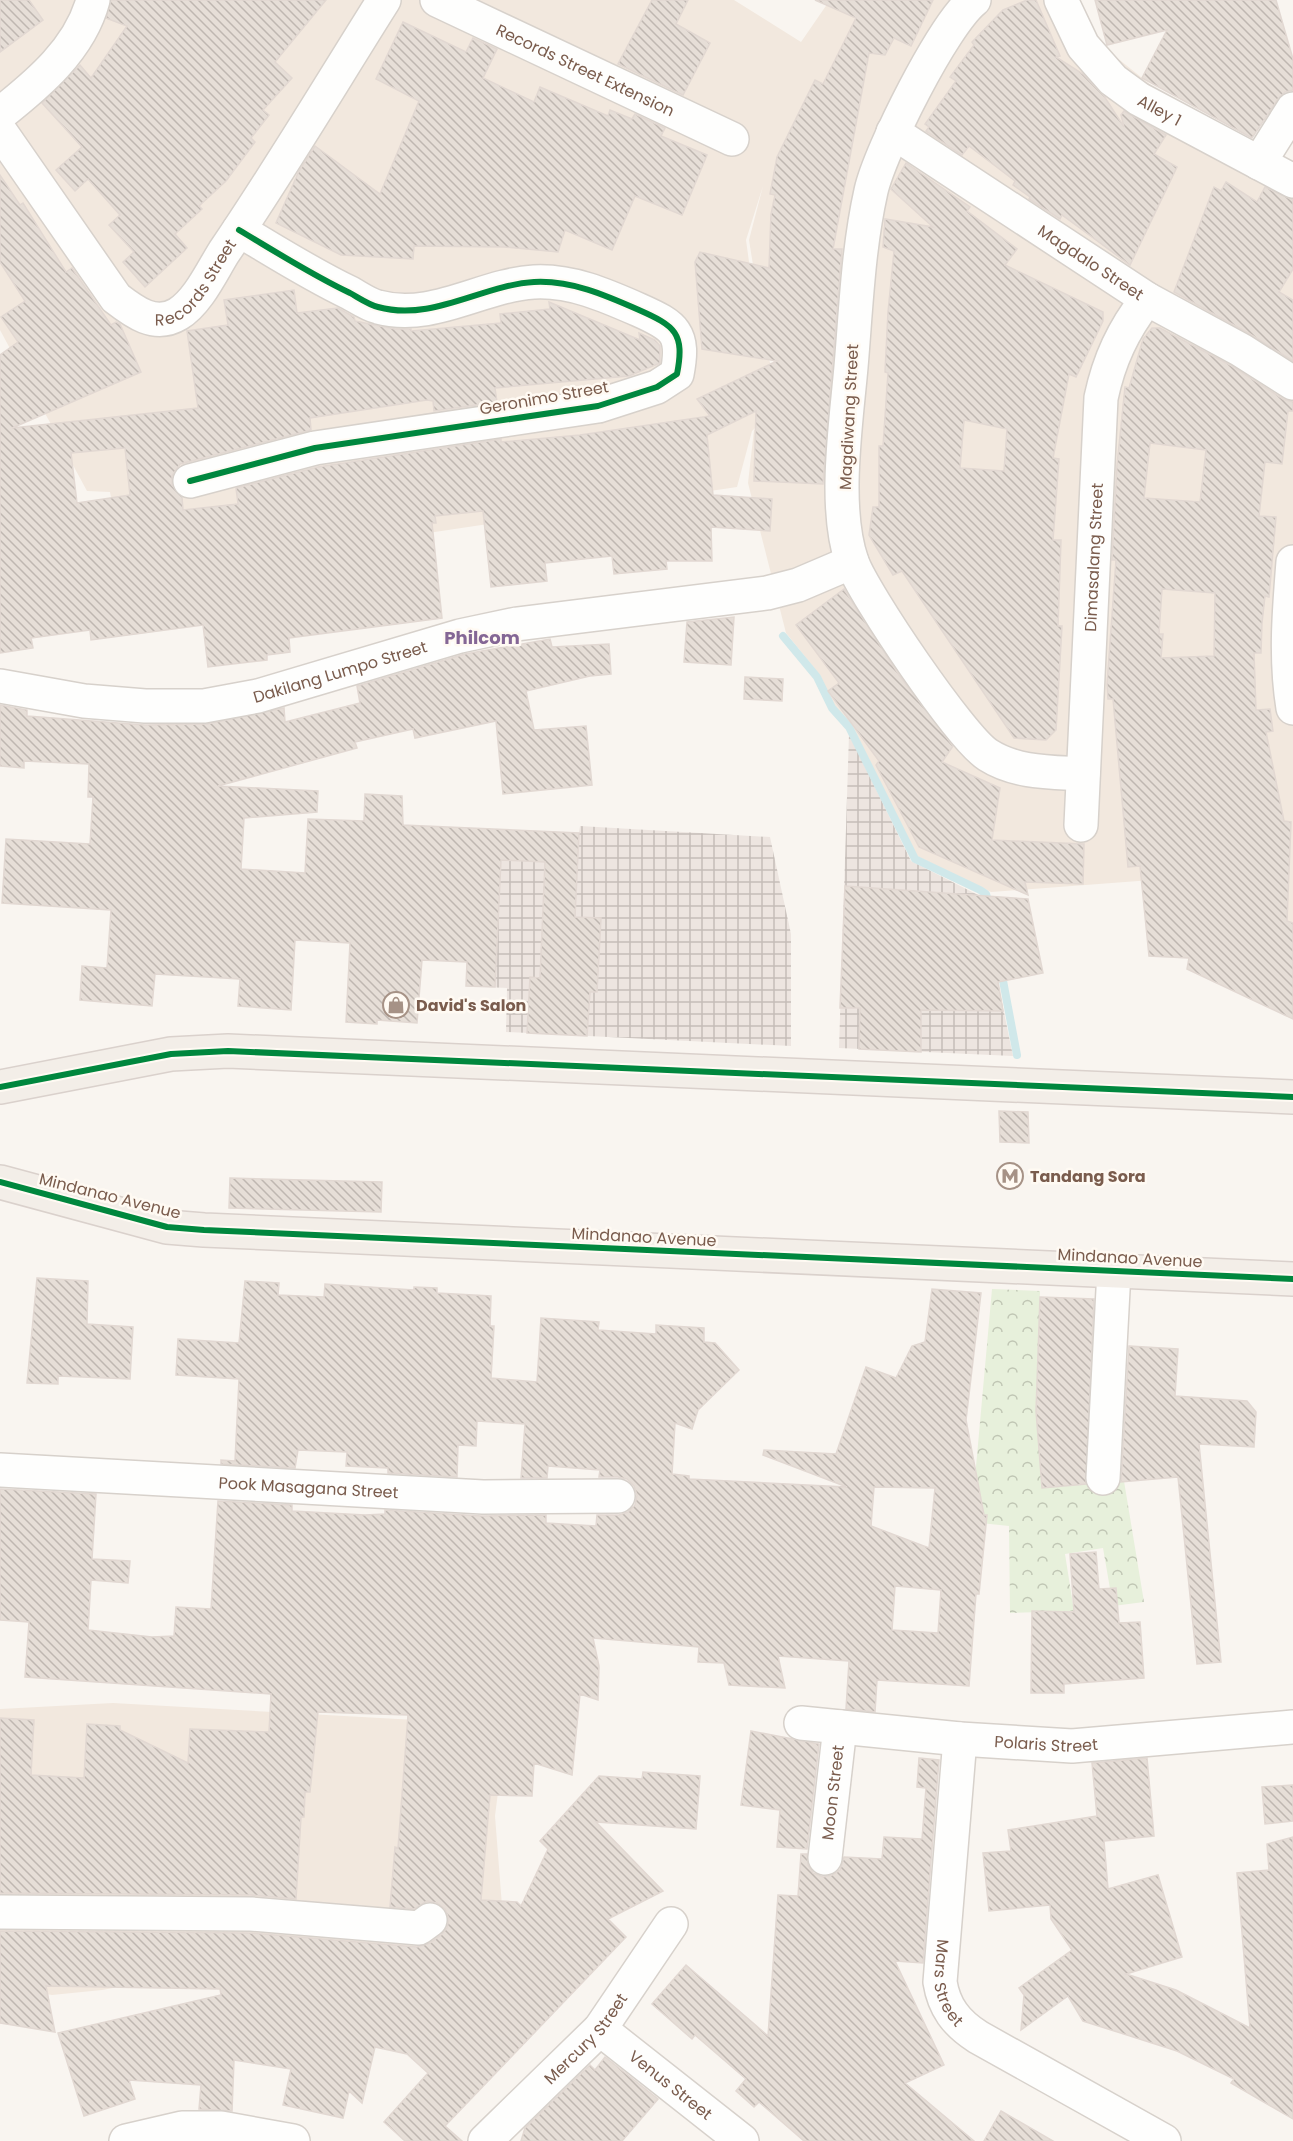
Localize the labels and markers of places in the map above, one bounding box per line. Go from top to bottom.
shop icon: David's Salon [381,990,411,1020]
place label: David's Salon [416,994,526,1017]
metro station icon: Tandang Sora [995,1161,1025,1191]
place label: Tandang Sora [1030,1165,1146,1188]

